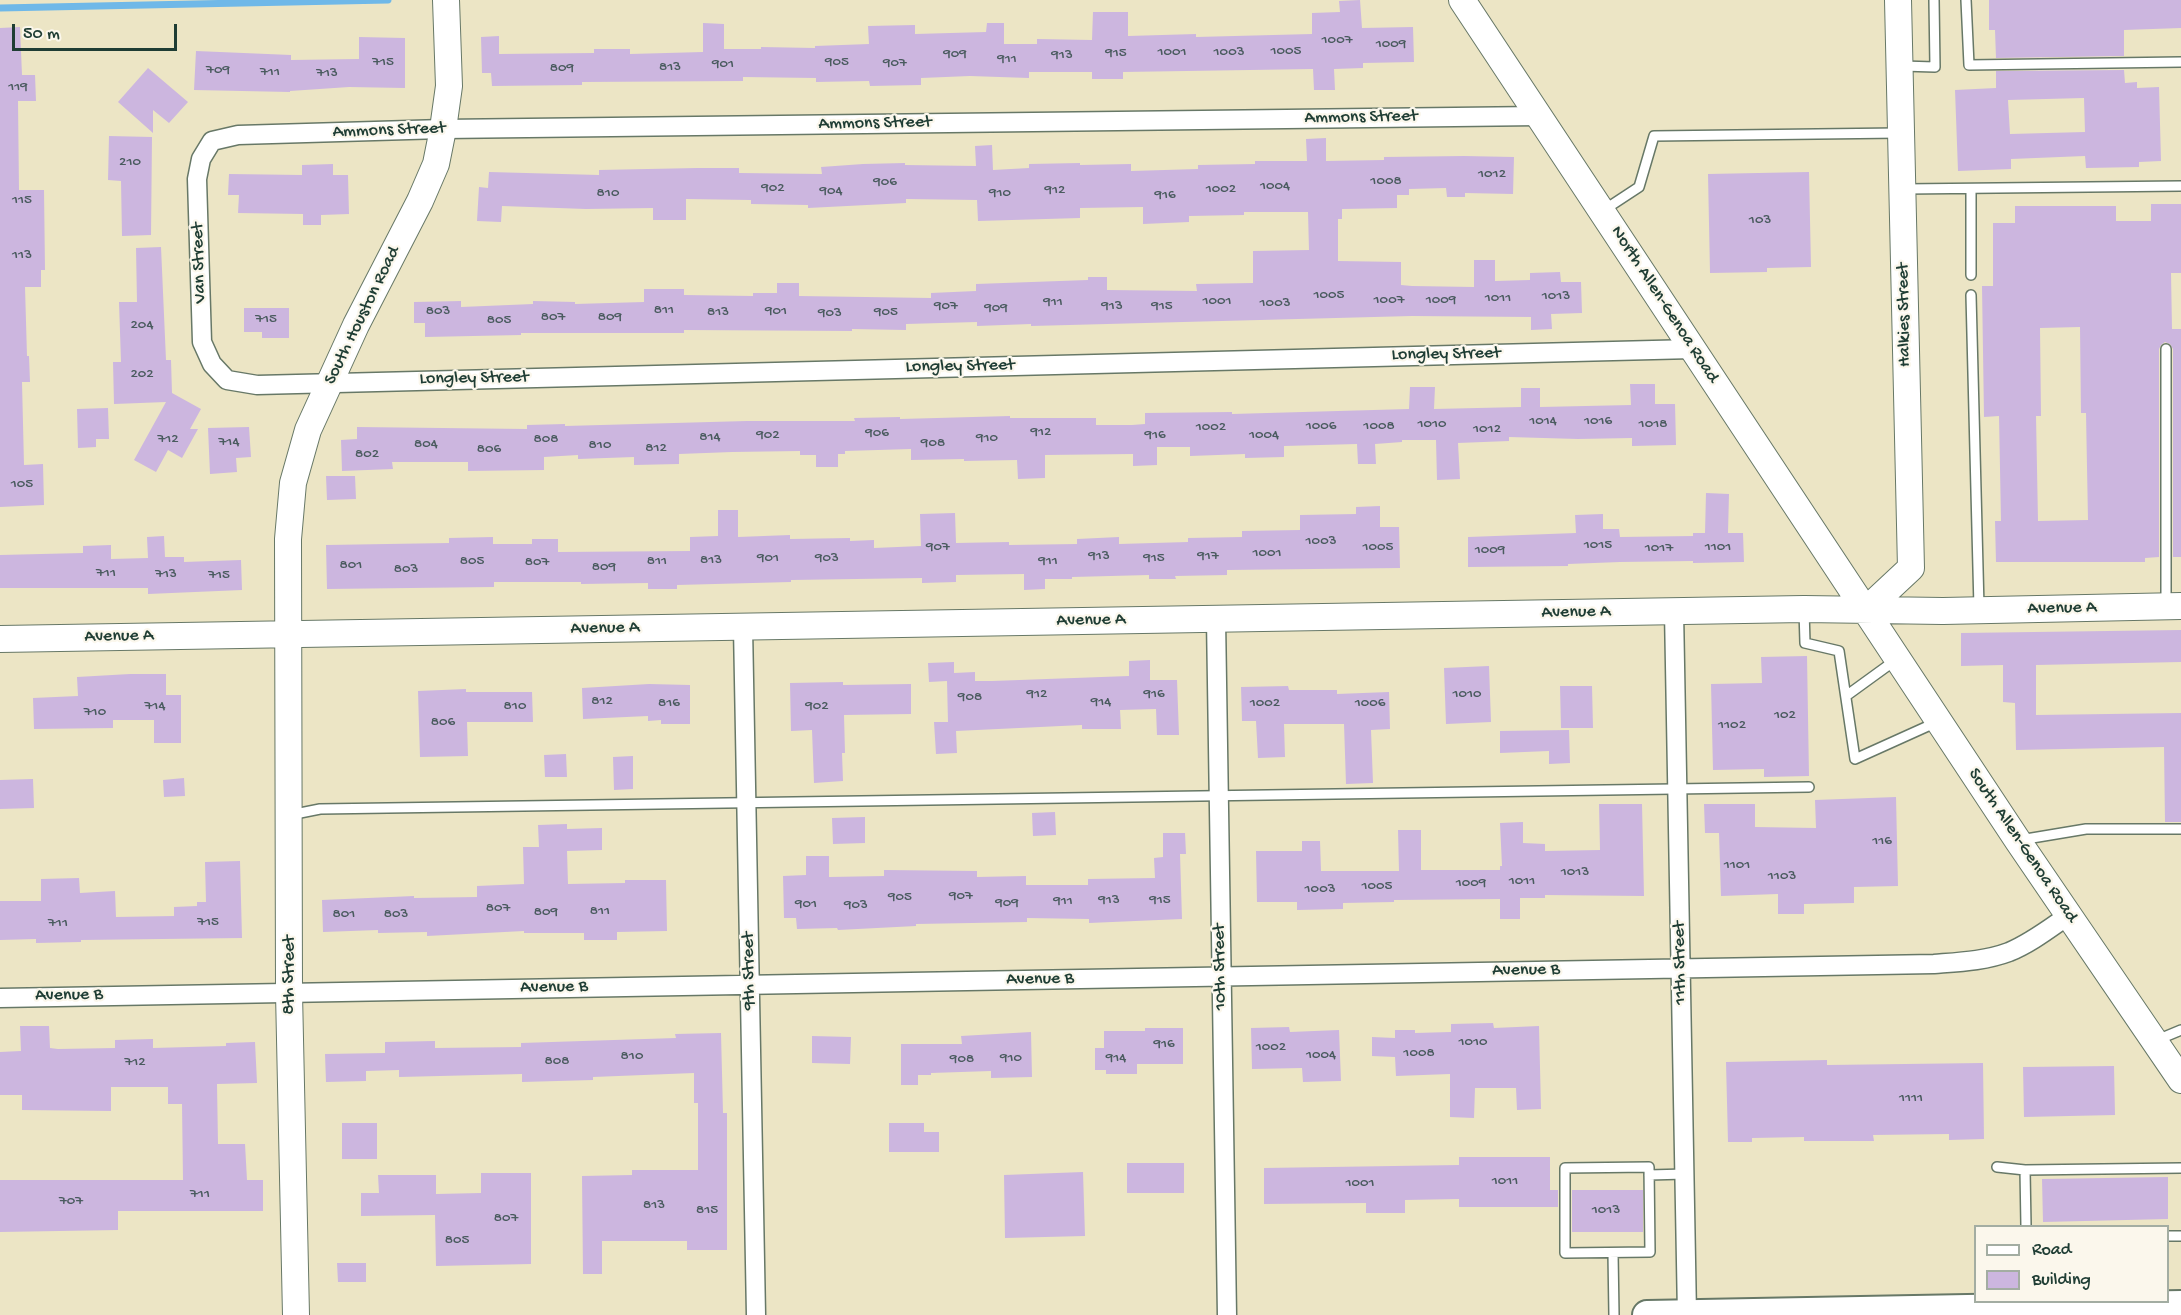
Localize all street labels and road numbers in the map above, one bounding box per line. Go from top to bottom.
street label: Ammons Street [1304,106,1418,130]
street label: Ammons Street [818,112,932,136]
street label: Ammons Street [332,118,446,144]
street label: Van Street [188,222,212,304]
street label: North Allen-Genoa Road [1605,222,1723,388]
street label: South Houston Road [320,243,406,389]
street label: Halkies Street [1893,263,1917,367]
street label: Longley Street [1391,343,1501,367]
street label: Longley Street [905,355,1015,379]
street label: Longley Street [419,367,529,391]
street label: Avenue A [2027,598,2097,620]
street label: Avenue A [1541,602,1611,624]
street label: Avenue A [1056,610,1126,632]
street label: Avenue A [570,618,640,640]
street label: Avenue A [84,626,154,648]
street label: South Allen-Genoa Road [1962,765,2082,927]
street label: 11th Street [1669,921,1693,1005]
street label: 10th Street [1209,923,1233,1011]
street label: 9th Street [739,932,761,1010]
street label: 8th Street [279,935,301,1015]
street label: Avenue B [1492,960,1560,982]
street label: Avenue B [1006,969,1074,991]
street label: Avenue B [520,977,588,999]
street label: Avenue B [35,985,103,1007]

